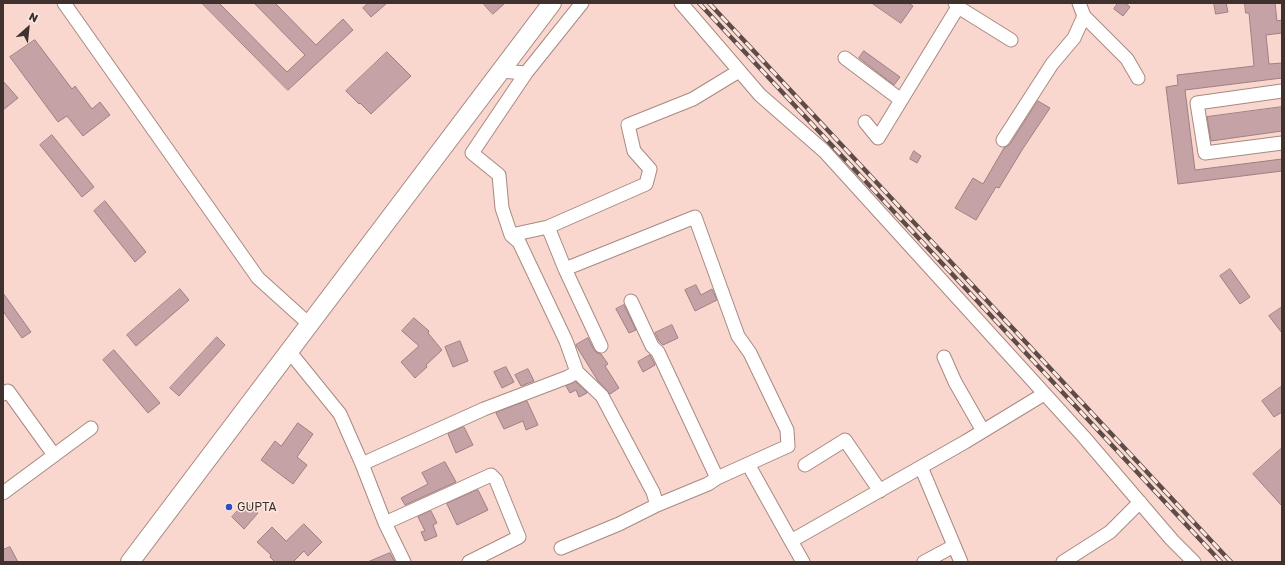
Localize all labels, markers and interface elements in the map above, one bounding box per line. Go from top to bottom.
north arrow [8,8,48,48]
text: N [27,9,40,25]
place label: GUPTA [237,500,276,514]
marker: GUPTA [224,502,234,512]

